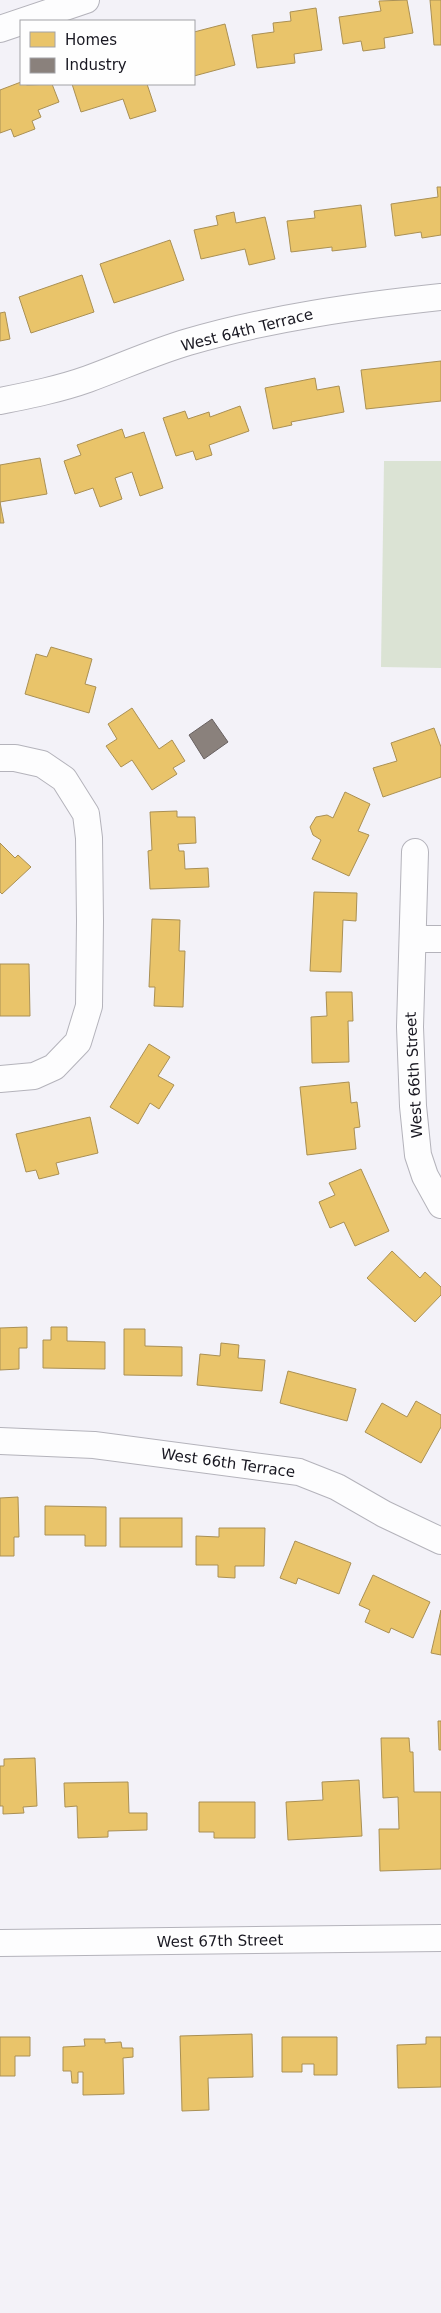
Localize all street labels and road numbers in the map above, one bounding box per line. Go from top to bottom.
street label: West 64th Terrace [179,305,315,355]
street label: West 66th Street [402,1011,426,1139]
street label: West 66th Terrace [160,1445,296,1481]
street label: West 67th Street [157,1931,283,1951]

